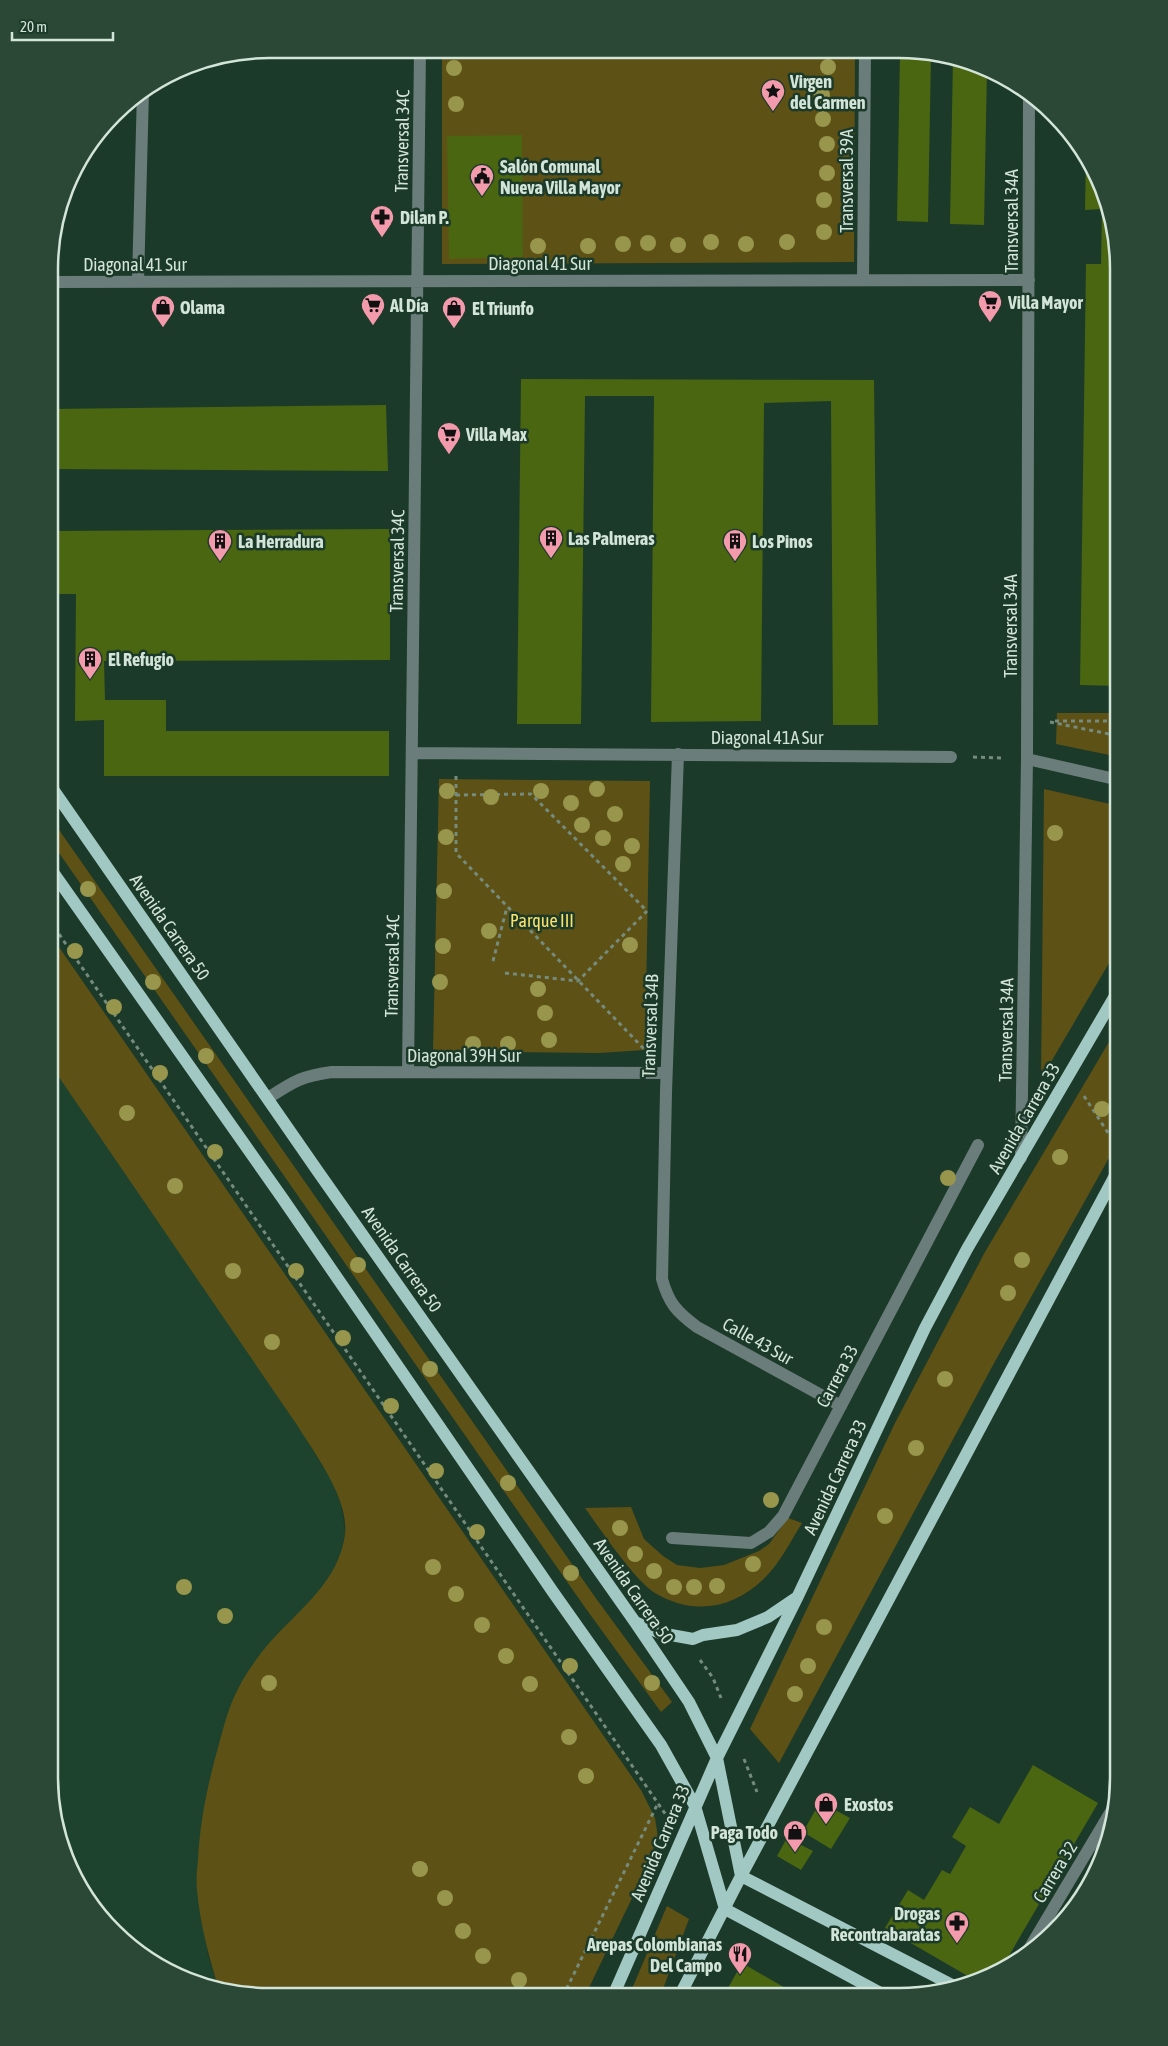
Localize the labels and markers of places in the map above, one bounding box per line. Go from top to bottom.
place label: Virgen del Carmen [789,71,866,113]
place icon: Virgen del Carmen [760,78,786,112]
place label: Salón Comunal Nueva Villa Mayor [500,156,621,198]
public building icon: Salón Comunal Nueva Villa Mayor [469,163,495,197]
pharmacy icon: Dilan P. [369,204,395,238]
place label: Dilan P. [400,207,449,228]
supermarket icon: Villa Mayor [977,289,1003,323]
supermarket icon: Al Día [360,292,386,326]
place label: Villa Mayor [1007,292,1083,313]
shop icon: Olama [150,294,176,328]
place label: Al Día [389,295,429,316]
shop icon: El Triunfo [441,295,467,329]
place label: Olama [180,297,225,318]
place label: El Triunfo [472,298,534,319]
supermarket icon: Villa Max [436,421,462,455]
place label: Villa Max [465,424,528,445]
building icon: Las Palmeras [538,525,564,559]
building icon: La Herradura [207,528,233,562]
place label: Las Palmeras [568,528,655,549]
building icon: Los Pinos [722,528,748,562]
place label: La Herradura [238,531,324,552]
place label: Los Pinos [752,531,813,552]
building icon: El Refugio [77,646,103,680]
place label: El Refugio [108,649,174,670]
shop icon: Exostos [813,1791,839,1825]
place label: Exostos [844,1794,894,1815]
shop icon: Paga Todo [782,1819,808,1853]
place label: Paga Todo [711,1822,778,1843]
place label: Drogas Recontrabaratas [830,1903,941,1945]
pharmacy icon: Drogas Recontrabaratas [944,1910,970,1944]
place label: Arepas Colombianas Del Campo [586,1934,723,1976]
restaurant icon: Arepas Colombianas Del Campo [727,1941,753,1975]

